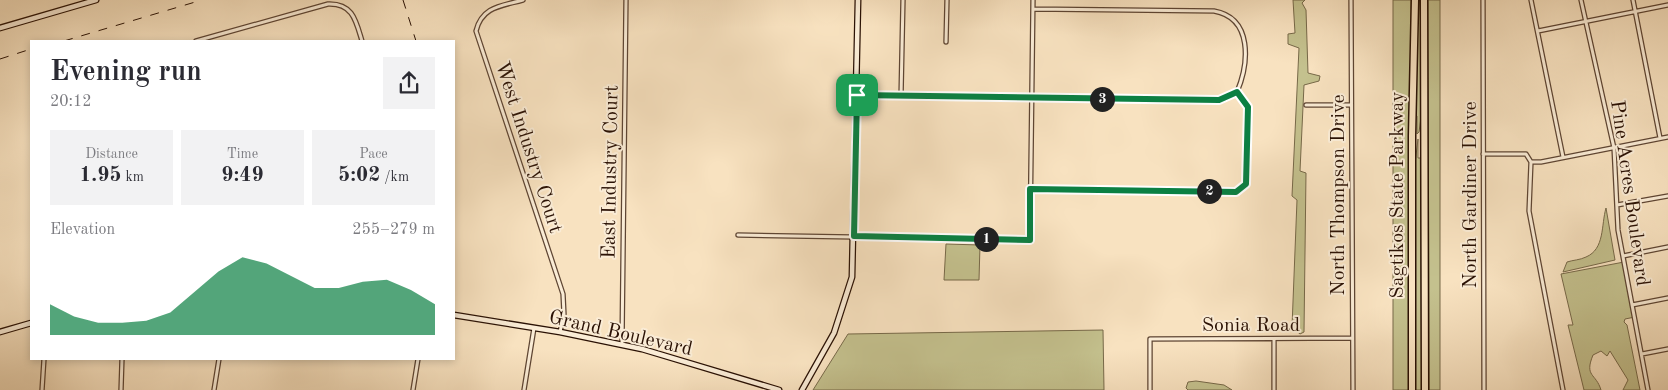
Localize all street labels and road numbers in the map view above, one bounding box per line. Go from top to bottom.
street label: West Industry Court [491,59,565,236]
street label: East Industry Court [599,85,623,259]
street label: Sagtikos State Parkway [1388,91,1408,299]
street label: North Thompson Drive [1329,94,1349,296]
street label: Pine Acres Boulevard [1606,99,1652,288]
street label: North Gardiner Drive [1461,101,1481,289]
street label: Grand Boulevard [547,308,694,360]
street label: Sonia Road [1202,316,1300,336]

